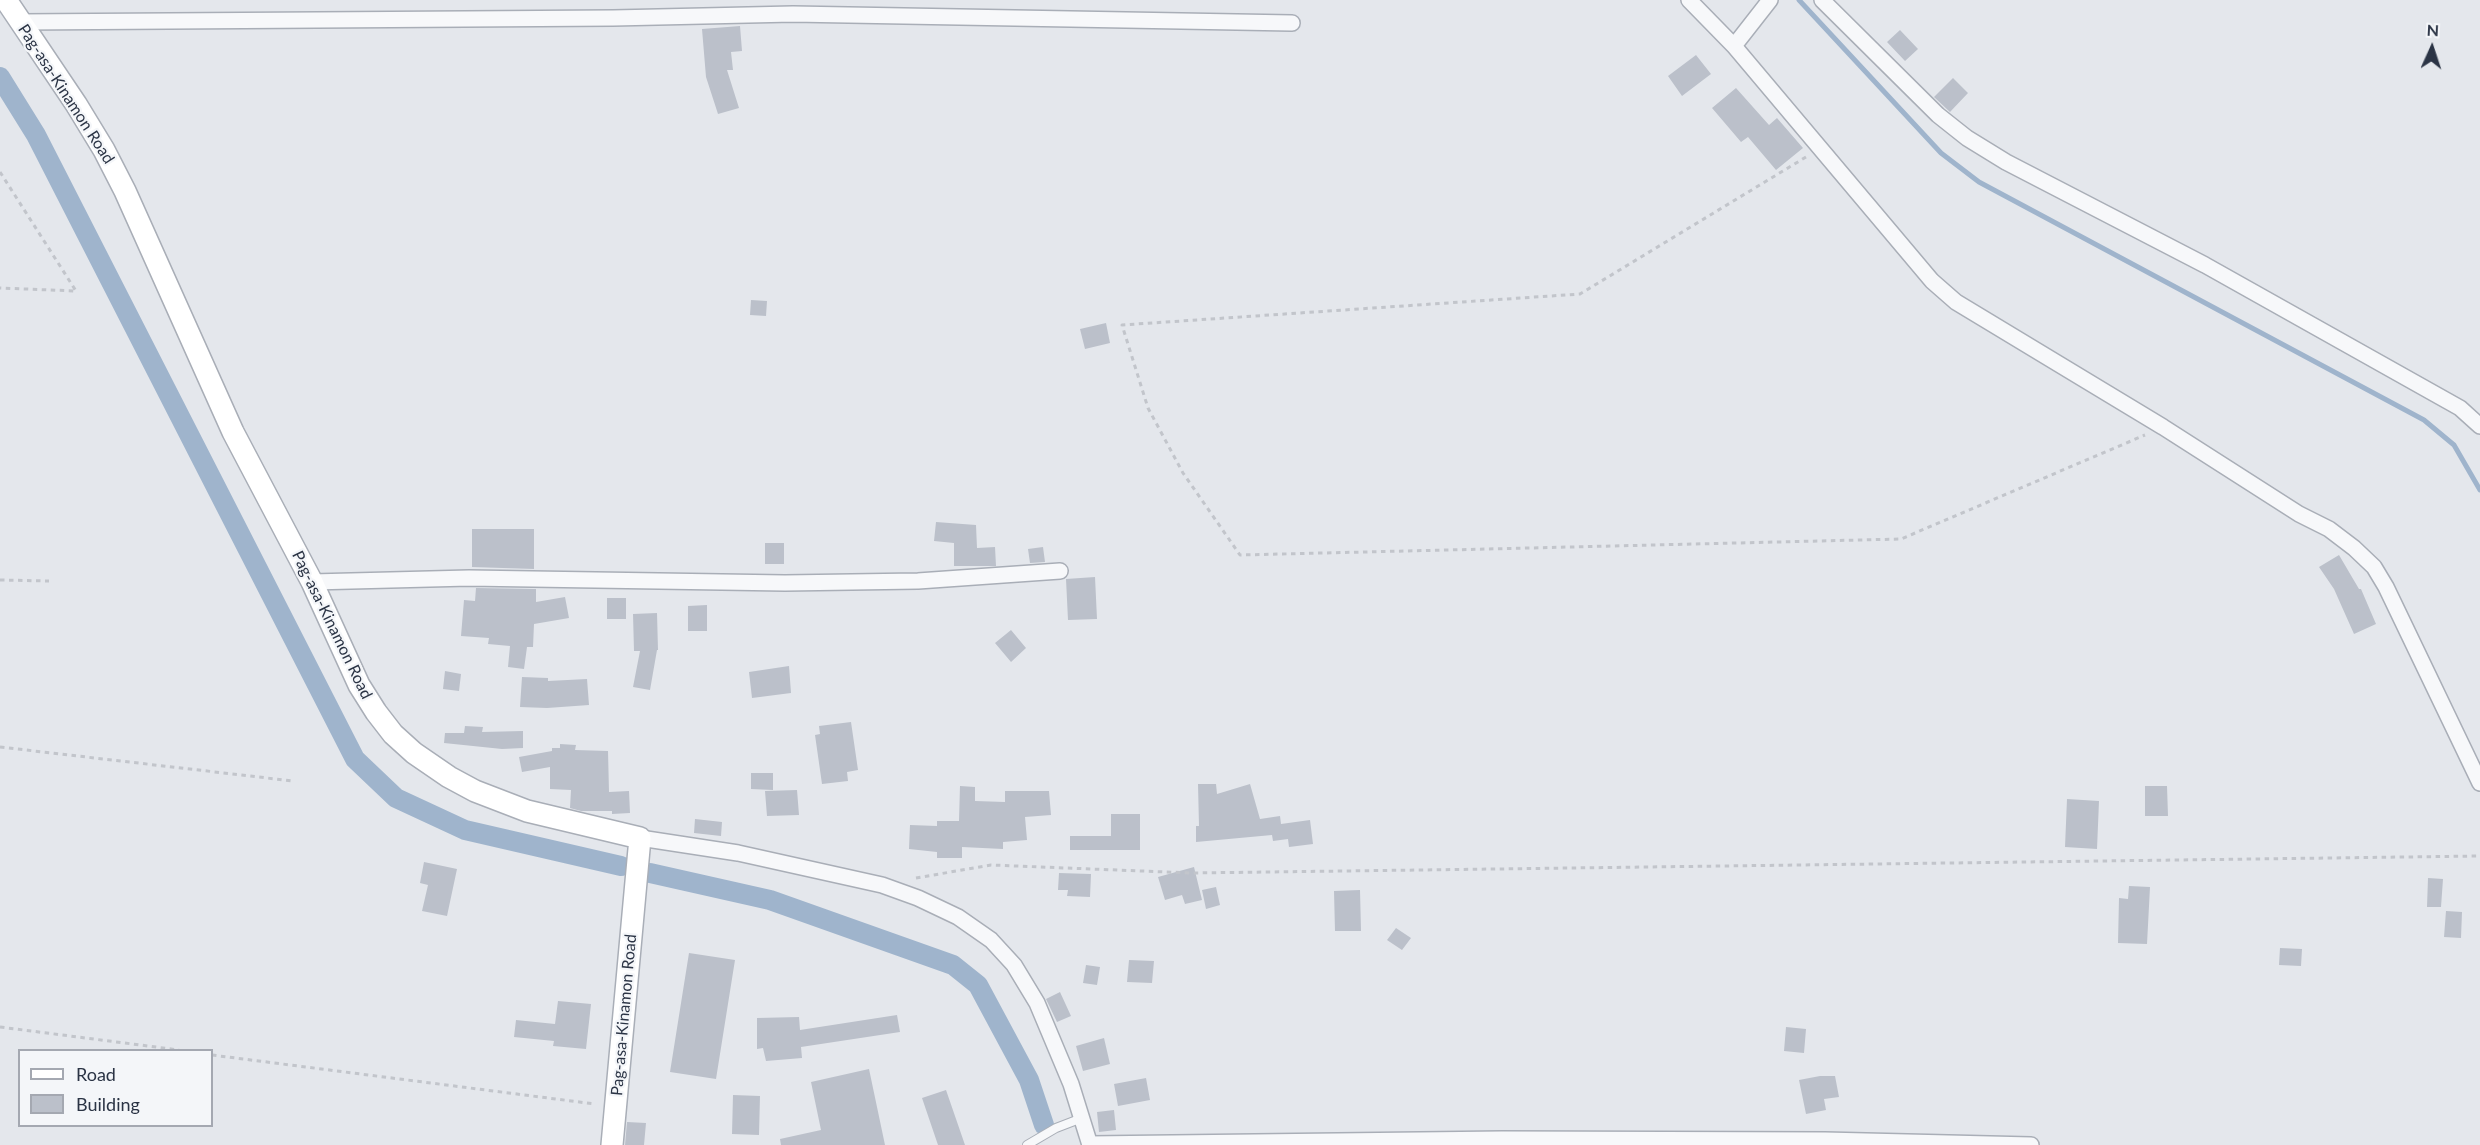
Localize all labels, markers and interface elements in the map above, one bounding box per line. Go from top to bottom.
north arrow [2402,18,2462,78]
text: N [2426,20,2440,39]
street label: Pag-asa-Kinamon Road [14,21,118,167]
street label: Pag-asa-Kinamon Road [288,548,376,702]
street label: Pag-asa-Kinamon Road [607,933,641,1097]
legend [18,1049,213,1127]
text: Road [76,1063,116,1085]
text: Building [76,1093,140,1115]

